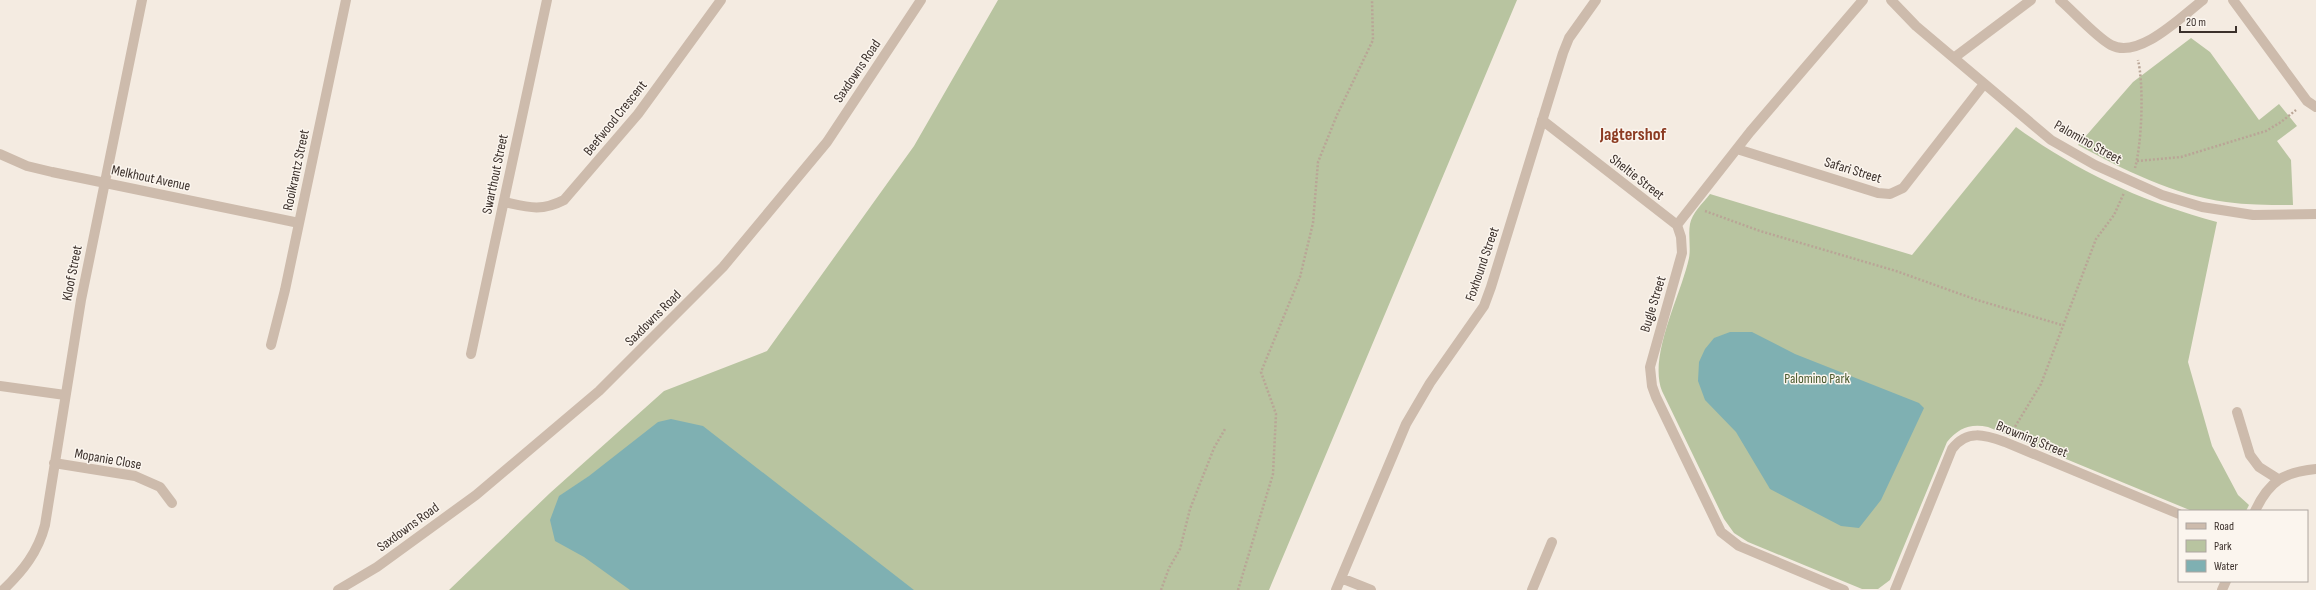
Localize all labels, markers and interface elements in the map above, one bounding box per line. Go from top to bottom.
scale bar [2180,8,2236,34]
text: 20 m [2186,15,2206,30]
street label: Saxdowns Road [830,36,884,106]
street label: Beefwood Crescent [580,77,650,159]
street label: Palomino Street [2051,116,2125,168]
district label: Jagtershof [1599,124,1666,145]
street label: Rooikrantz Street [279,128,313,212]
street label: Swarthout Street [478,133,512,215]
street label: Sheltie Street [1606,150,1668,204]
street label: Safari Street [1822,153,1884,187]
street label: Melkhout Avenue [110,161,192,195]
street label: Foxhound Street [1461,225,1503,303]
street label: Kloof Street [58,244,86,302]
street label: Bugle Street [1636,274,1670,334]
street label: Saxdowns Road [621,286,685,350]
park label: Palomino Park [1784,370,1850,387]
street label: Browning Street [1994,417,2070,461]
street label: Mopanie Close [73,445,143,473]
street label: Saxdowns Road [374,499,442,555]
legend [2178,510,2308,582]
text: Road [2214,519,2234,534]
text: Park [2214,539,2232,554]
text: Water [2214,559,2238,574]

